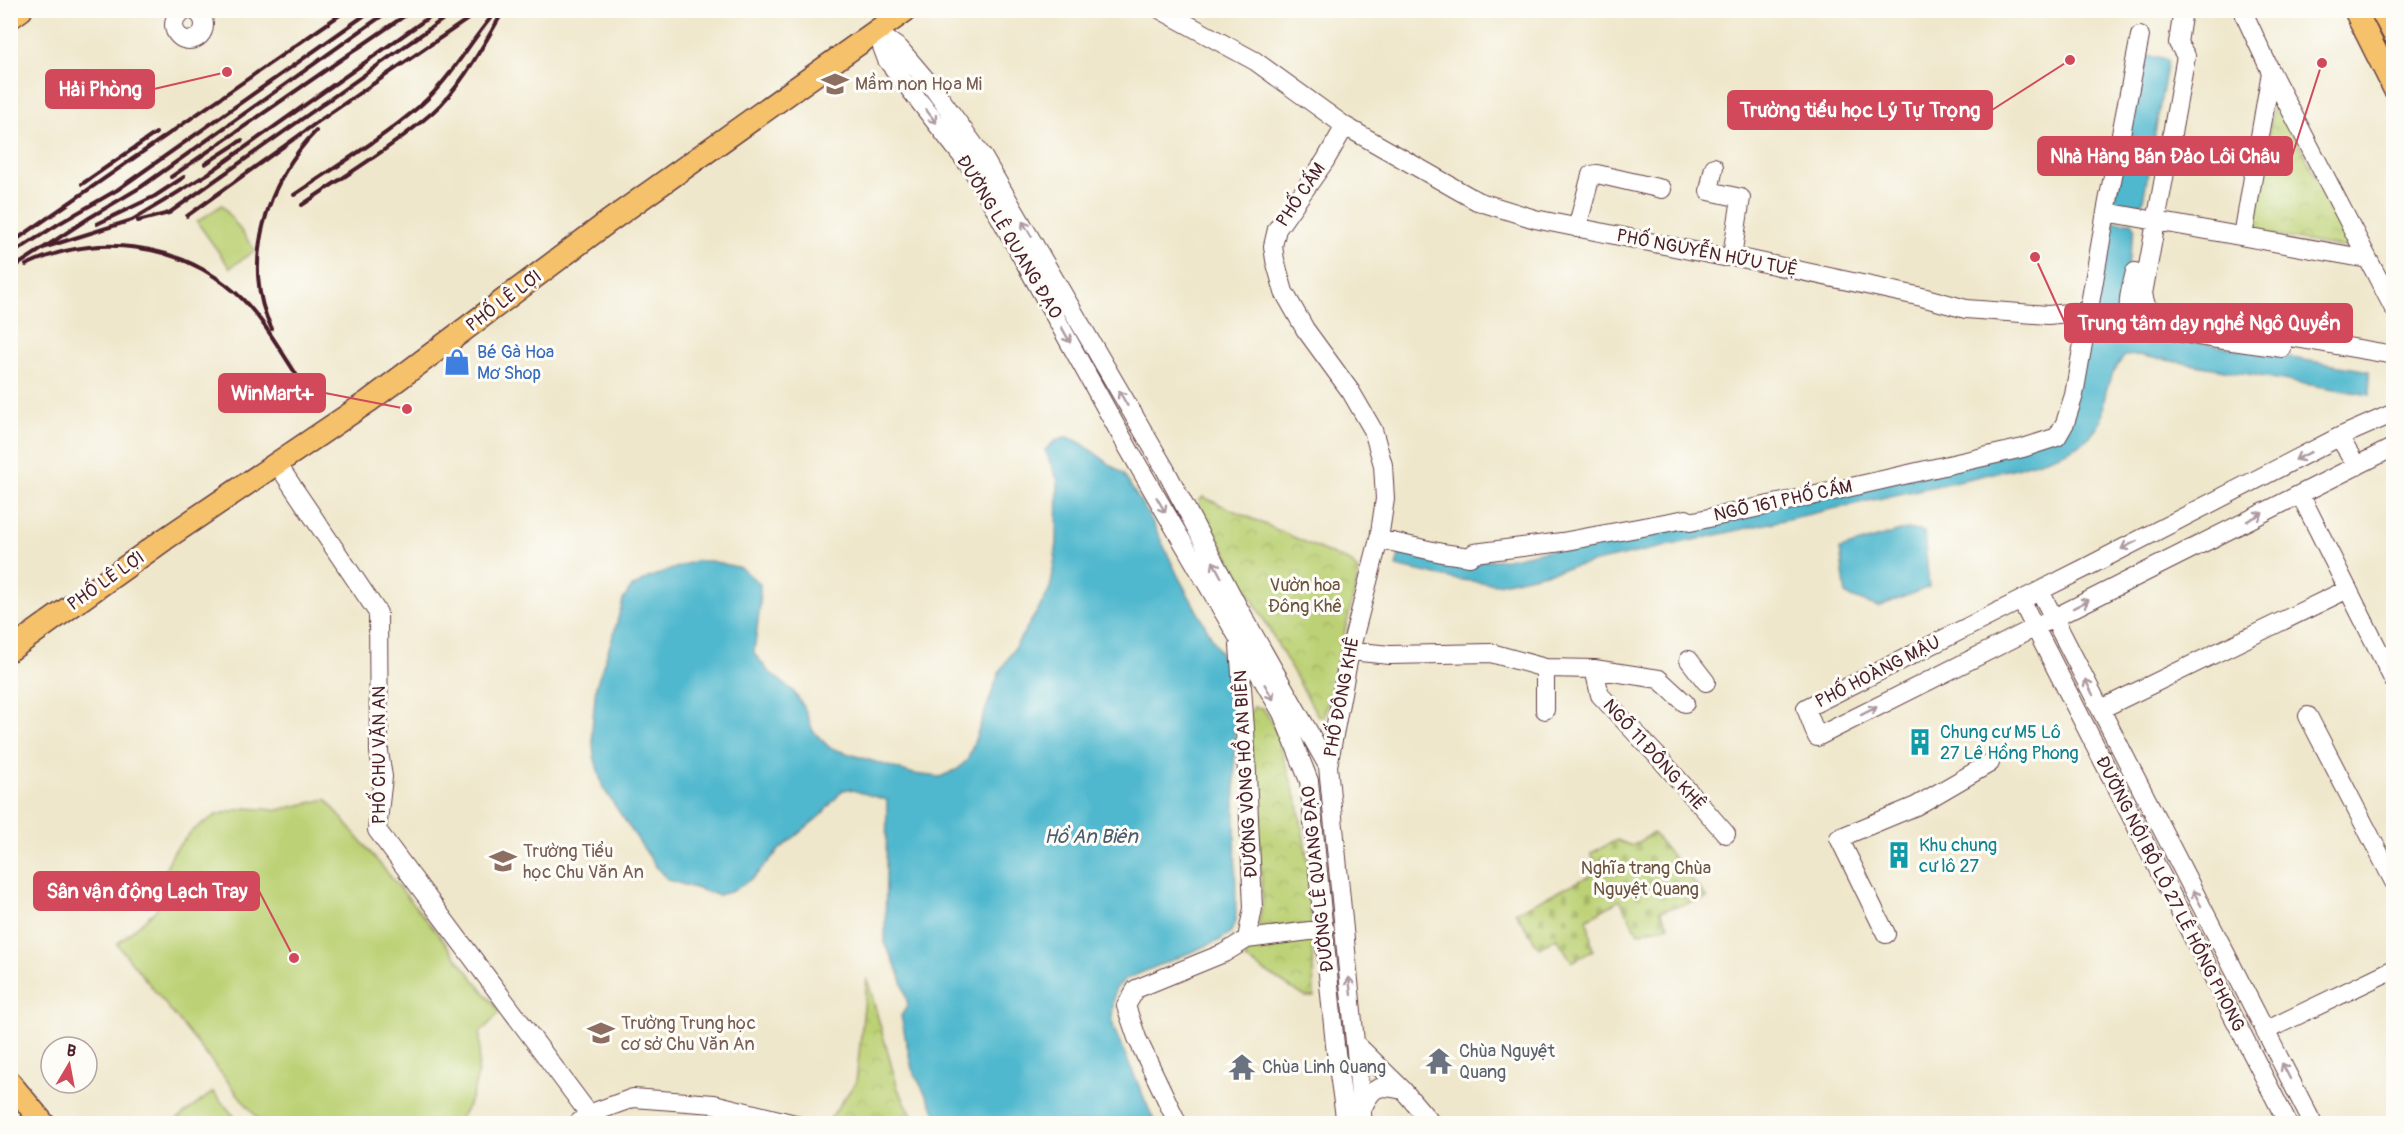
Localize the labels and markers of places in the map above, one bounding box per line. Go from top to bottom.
school or university icon: Mầm non Họa Mi [820,69,850,99]
callout: Hải Phòng [46,70,154,108]
place label: Mầm non Họa Mi [855,72,982,96]
callout: Trường tiểu học Lý Tự Trọng [1728,91,1992,129]
callout: Nhà Hàng Bán Đảo Lôi Châu [2038,137,2292,175]
callout: Trung tâm dạy nghề Ngô Quyền [2065,304,2352,342]
place label: Bé Gà Hoa Mơ Shop [477,341,554,385]
shop icon: Bé Gà Hoa Mơ Shop [442,347,472,377]
callout: WinMart+ [219,374,325,412]
place label: Chung cư M5 Lô 27 Lê Hồng Phong [1940,721,2079,765]
building icon: Chung cư M5 Lô 27 Lê Hồng Phong [1905,727,1935,757]
place label: Khu chung cư lô 27 [1919,834,1997,878]
place label: Trường Tiểu học Chu Văn An [523,840,644,884]
building icon: Khu chung cư lô 27 [1884,840,1914,870]
school or university icon: Trường Tiểu học Chu Văn An [488,846,518,876]
callout: Sân vận động Lạch Tray [34,872,259,910]
place label: Trường Trung học cơ sở Chu Văn An [621,1012,756,1056]
school or university icon: Trường Trung học cơ sở Chu Văn An [586,1018,616,1048]
place label: Chùa Nguyệt Quang [1459,1040,1556,1084]
temple icon: Chùa Nguyệt Quang [1424,1046,1454,1076]
temple icon: Chùa Linh Quang [1227,1052,1257,1082]
place label: Chùa Linh Quang [1262,1056,1386,1079]

